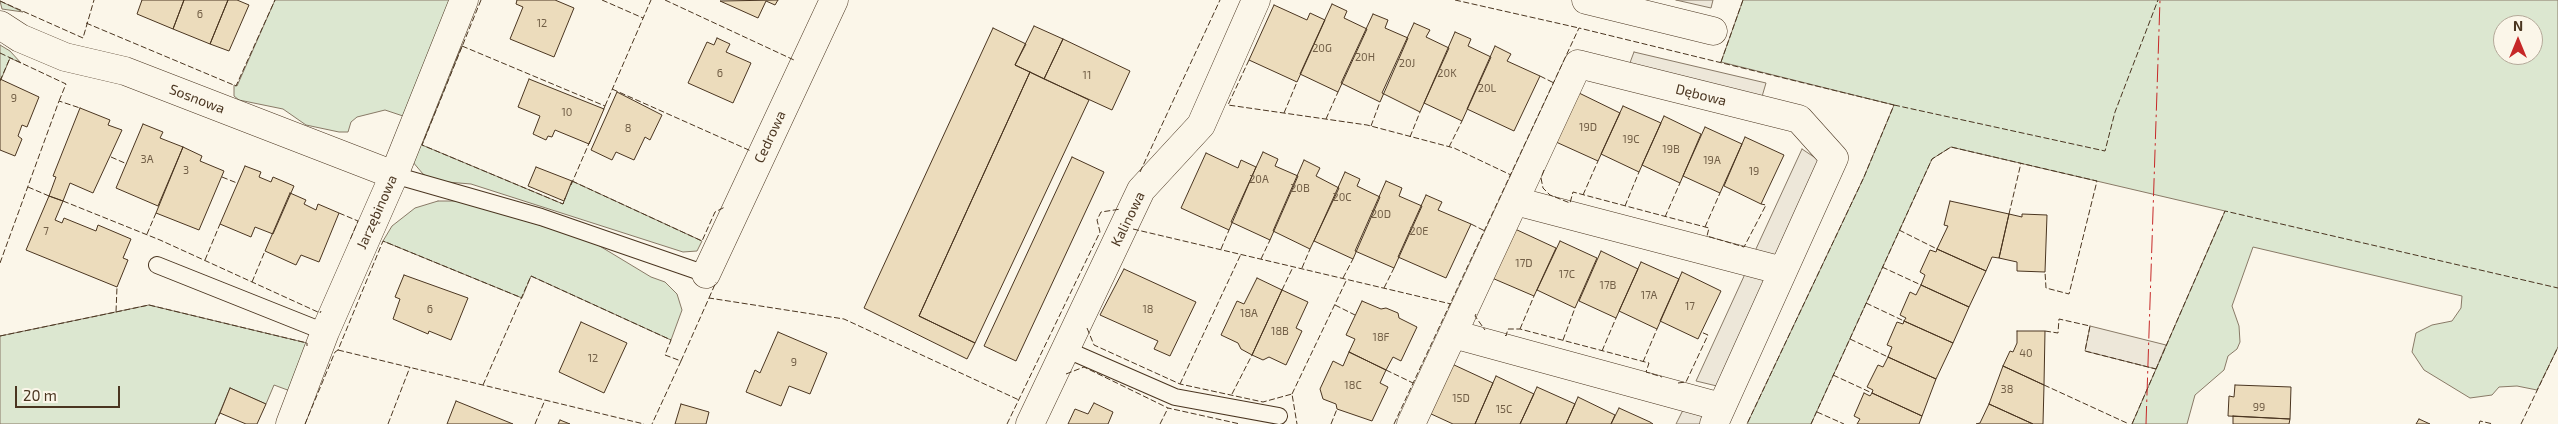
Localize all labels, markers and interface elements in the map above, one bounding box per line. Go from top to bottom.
house number: 6 [197,7,203,21]
north arrow [2493,15,2543,65]
house number: 12 [537,16,547,30]
text: N [2513,17,2523,34]
house number: 20G [1312,41,1332,55]
house number: 20H [1355,50,1375,64]
house number: 20J [1399,56,1415,70]
house number: 6 [717,66,723,80]
house number: 20K [1437,66,1457,80]
house number: 11 [1083,68,1091,82]
street label: Sosnowa [167,81,227,117]
house number: 20L [1478,81,1496,95]
street label: Dębowa [1674,81,1728,109]
house number: 9 [11,91,17,105]
house number: 10 [561,105,573,119]
street label: Cedrowa [751,108,789,166]
house number: 19D [1579,120,1597,134]
house number: 8 [625,121,631,135]
house number: 19C [1623,132,1639,146]
house number: 19B [1662,142,1680,156]
house number: 3A [141,152,153,166]
house number: 19A [1703,153,1721,167]
house number: 3 [183,163,189,177]
house number: 19 [1749,164,1759,178]
street label: Jarzębinowa [353,172,401,252]
house number: 20A [1249,172,1269,186]
house number: 20B [1290,181,1310,195]
street label: Kalinowa [1108,189,1148,249]
house number: 20C [1332,190,1352,204]
house number: 20D [1371,207,1391,221]
house number: 7 [43,224,49,238]
house number: 20E [1410,224,1428,238]
house number: 17D [1515,256,1533,270]
house number: 17C [1559,267,1575,281]
house number: 17B [1600,278,1616,292]
house number: 17A [1641,288,1657,302]
house number: 17 [1685,299,1695,313]
house number: 6 [427,302,433,316]
house number: 18 [1142,302,1154,316]
house number: 18A [1240,306,1258,320]
house number: 18B [1271,324,1289,338]
house number: 18F [1373,330,1389,344]
house number: 40 [2019,346,2033,360]
house number: 12 [588,351,598,365]
house number: 9 [791,355,797,369]
scale bar [18,376,122,408]
house number: 18C [1344,378,1362,392]
house number: 38 [2001,382,2013,396]
text: 20 m [23,386,57,404]
house number: 15D [1452,391,1470,405]
house number: 99 [2253,400,2265,414]
house number: 15C [1496,402,1512,416]

